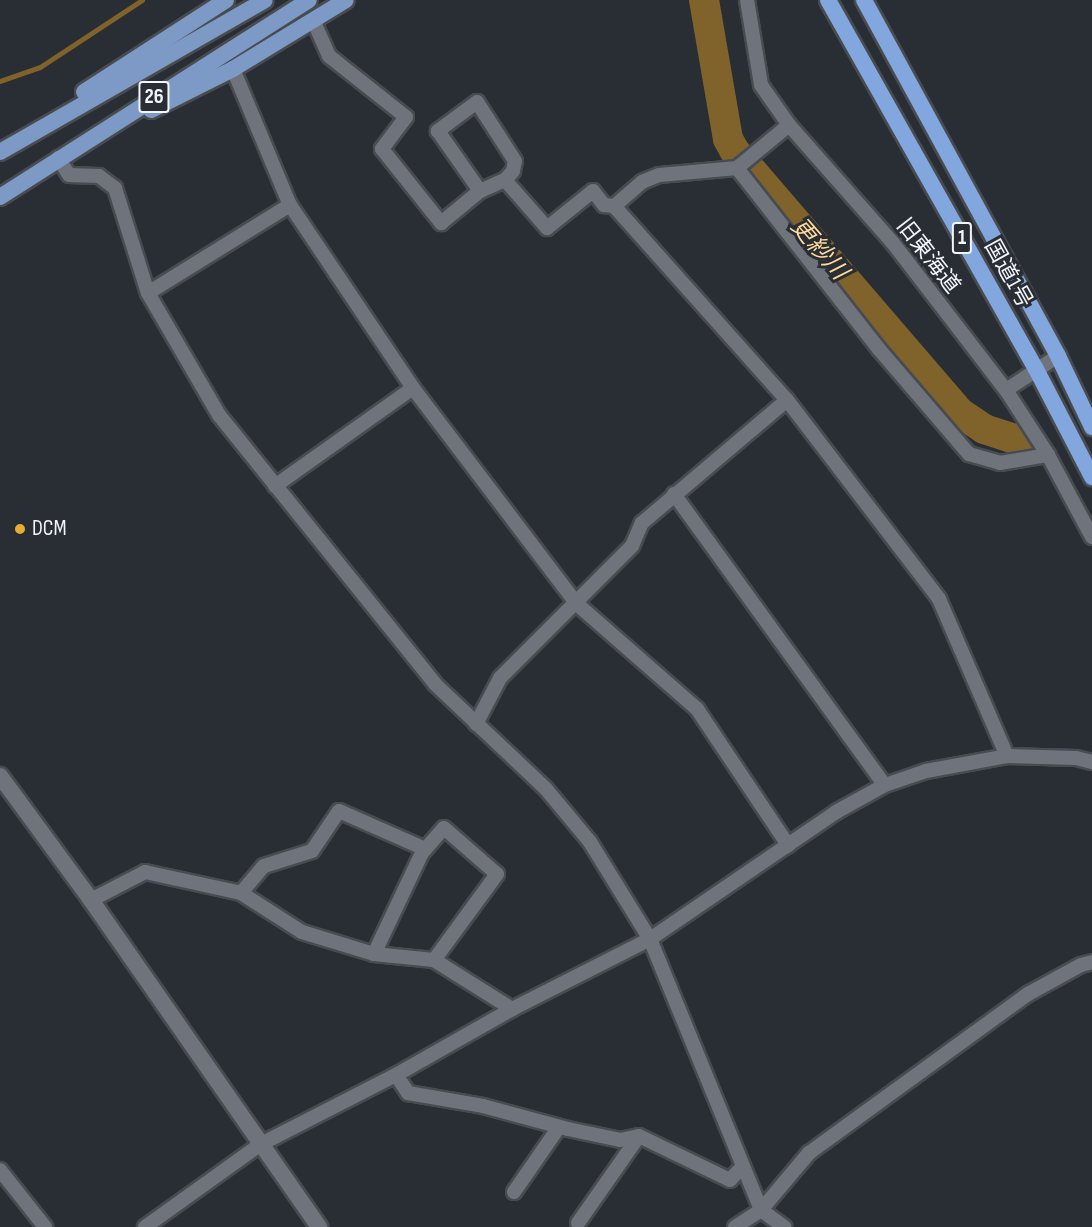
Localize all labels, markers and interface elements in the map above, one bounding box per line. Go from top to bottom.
road number: 26 [138,79,170,115]
water label: 更紗川 [785,212,853,286]
street label: 旧東海道 [891,213,965,299]
road number: 1 [952,220,972,256]
street label: 国道1号 [979,235,1037,313]
place label: DCM [32,516,67,542]
marker: DCM [13,522,27,536]

